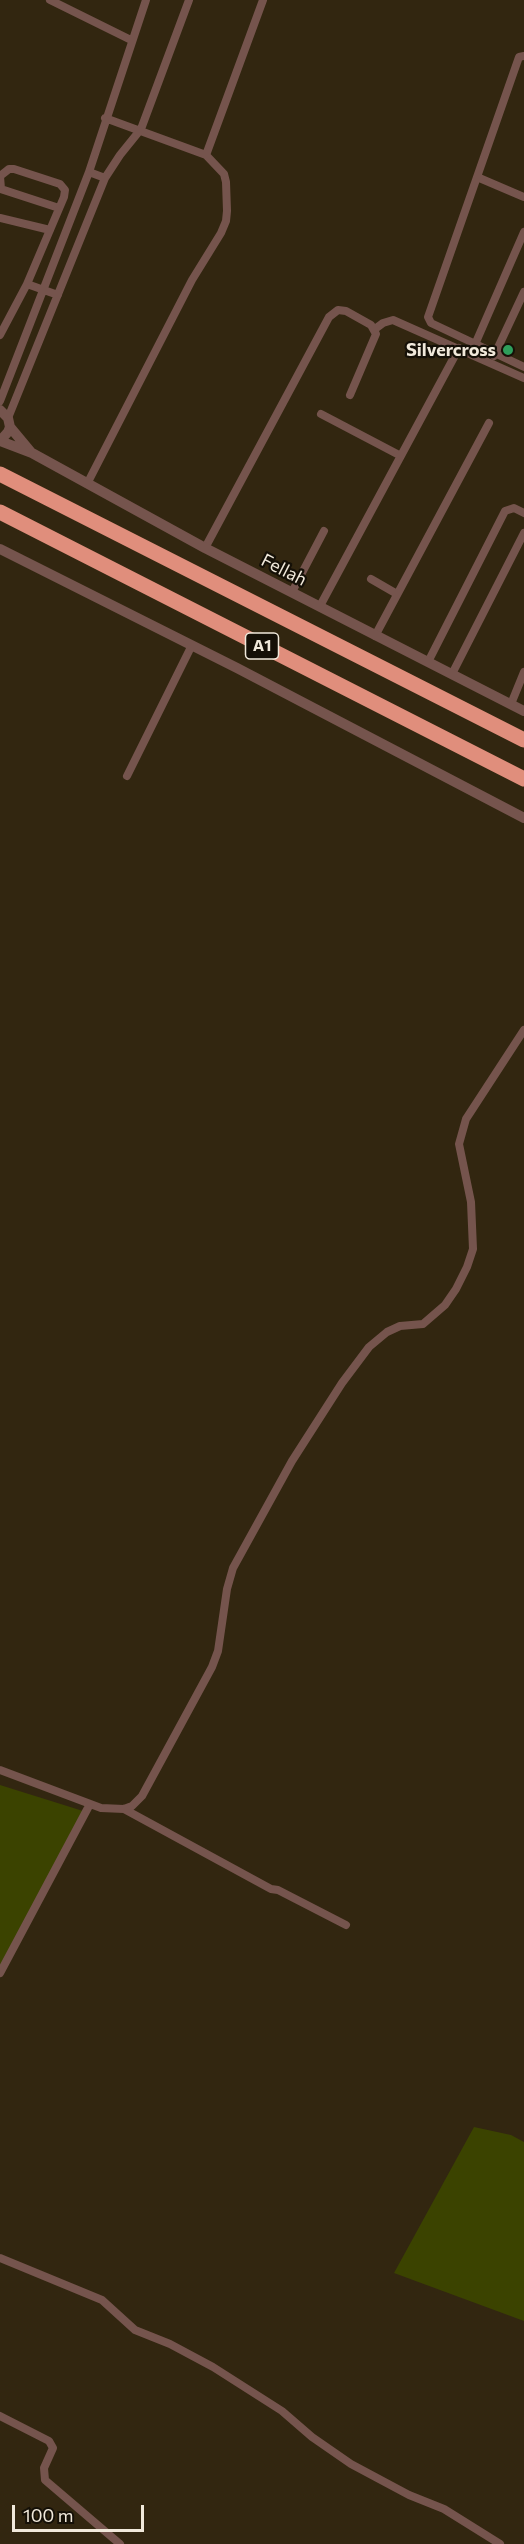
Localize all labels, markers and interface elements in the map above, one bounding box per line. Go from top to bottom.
place label: Silvercross [406,339,496,361]
marker: Silvercross [501,343,515,357]
street label: Fellah [258,549,310,591]
road number: A1 [246,633,278,659]
scale bar [15,2493,147,2531]
text: 100 m [23,2504,73,2526]

